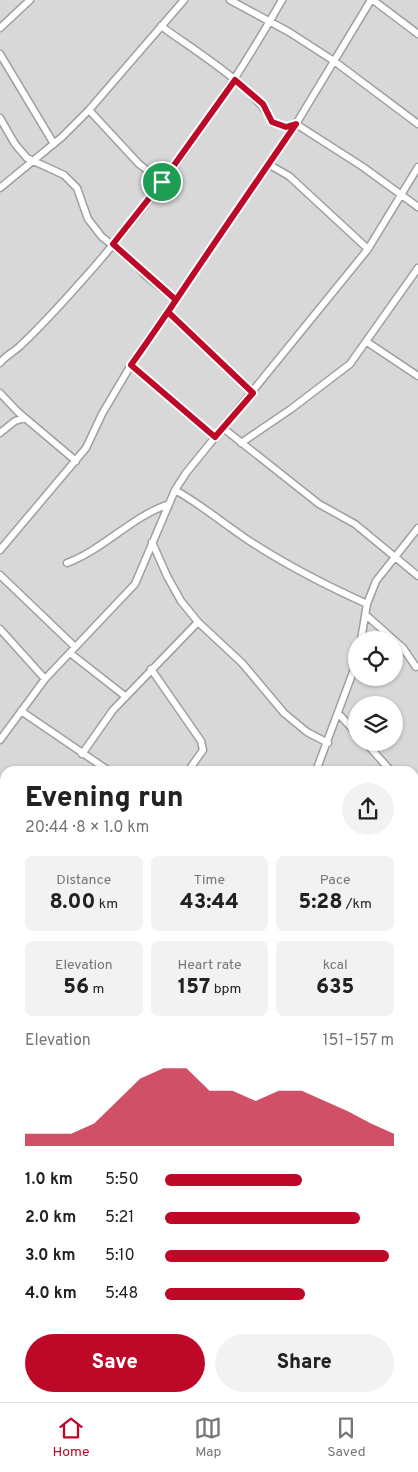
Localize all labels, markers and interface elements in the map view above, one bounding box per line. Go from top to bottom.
pin [141,161,183,203]
icon: arrive [148,168,176,196]
map controls [348,631,403,751]
button: locate [348,631,403,686]
button: layers [348,696,403,751]
text: Evening run [25,781,184,817]
button: share [342,783,394,835]
text: 20:44 · 8 × 1.0 km [25,818,149,838]
text: Distance [56,872,111,889]
text: Time [194,872,225,889]
text: Pace [320,872,351,889]
text: 8.00 [50,889,95,916]
text: 43:44 [180,889,239,916]
text: 5:28 [298,889,343,916]
text: km [95,896,118,913]
text: /km [343,896,372,913]
text: Elevation [55,957,113,974]
text: Heart rate [177,957,242,974]
text: kcal [323,957,348,974]
text: 56 [63,974,89,1001]
text: 157 [178,974,210,1001]
text: 635 [316,974,354,1001]
text: m [89,981,104,998]
text: bpm [210,981,241,998]
text: Elevation [25,1031,91,1051]
text: 151–157 m [322,1031,394,1051]
text: 1.0 km [25,1170,73,1190]
text: 5:50 [105,1170,139,1190]
text: 2.0 km [25,1208,76,1228]
text: 5:21 [105,1208,134,1228]
text: 3.0 km [25,1246,76,1266]
text: 5:10 [105,1246,135,1266]
text: 4.0 km [25,1284,77,1304]
text: 5:48 [105,1284,138,1304]
button: Save [25,1334,205,1392]
button: Share [215,1334,394,1392]
tab: Home [52,1414,90,1461]
tab: Map [194,1414,222,1461]
tab: Saved [327,1414,366,1461]

